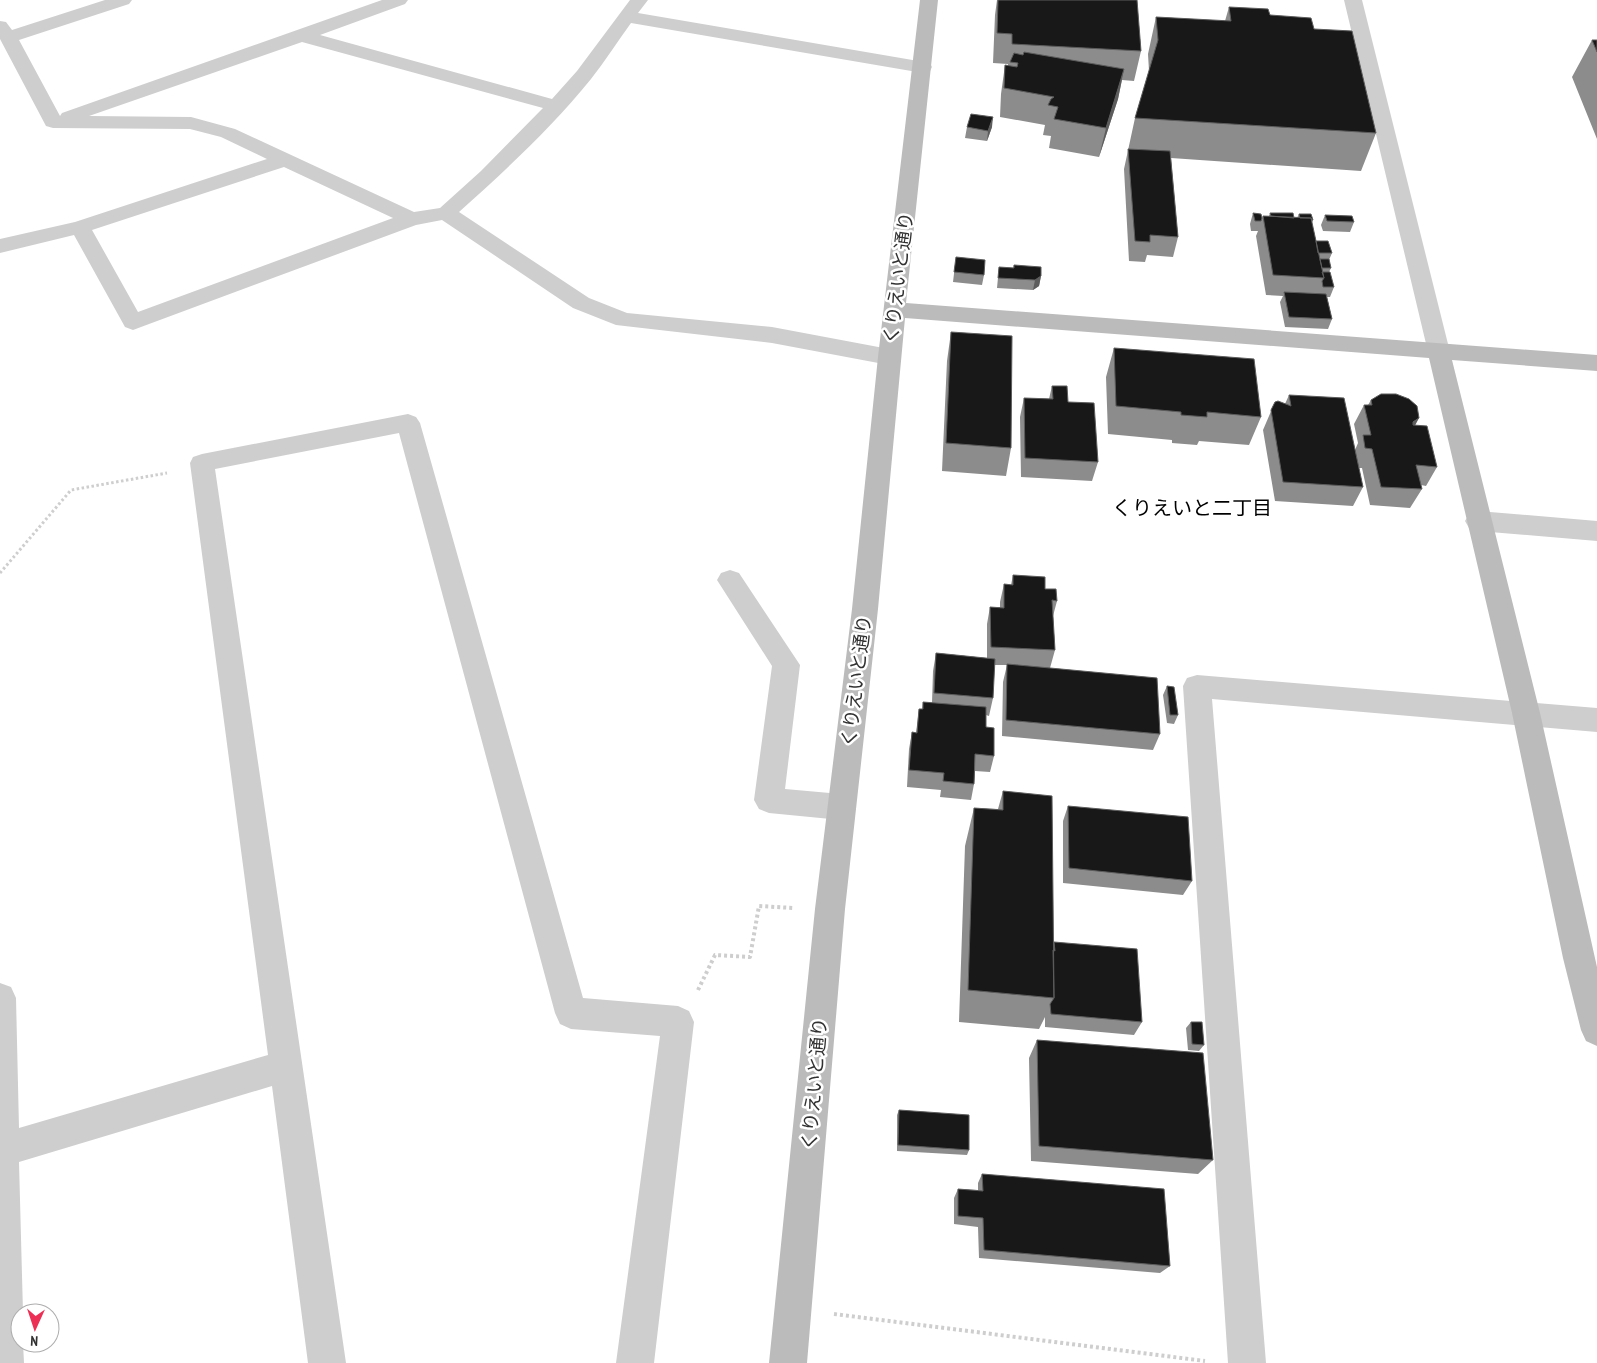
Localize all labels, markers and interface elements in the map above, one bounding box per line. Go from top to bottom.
street label: くりえいと通り [878,211,918,345]
district label: くりえいと二丁目 [1112,495,1272,521]
street label: くりえいと通り [836,614,876,748]
street label: くりえいと通り [796,1017,832,1151]
north arrow [10,1303,60,1353]
text: N [30,1332,39,1350]

